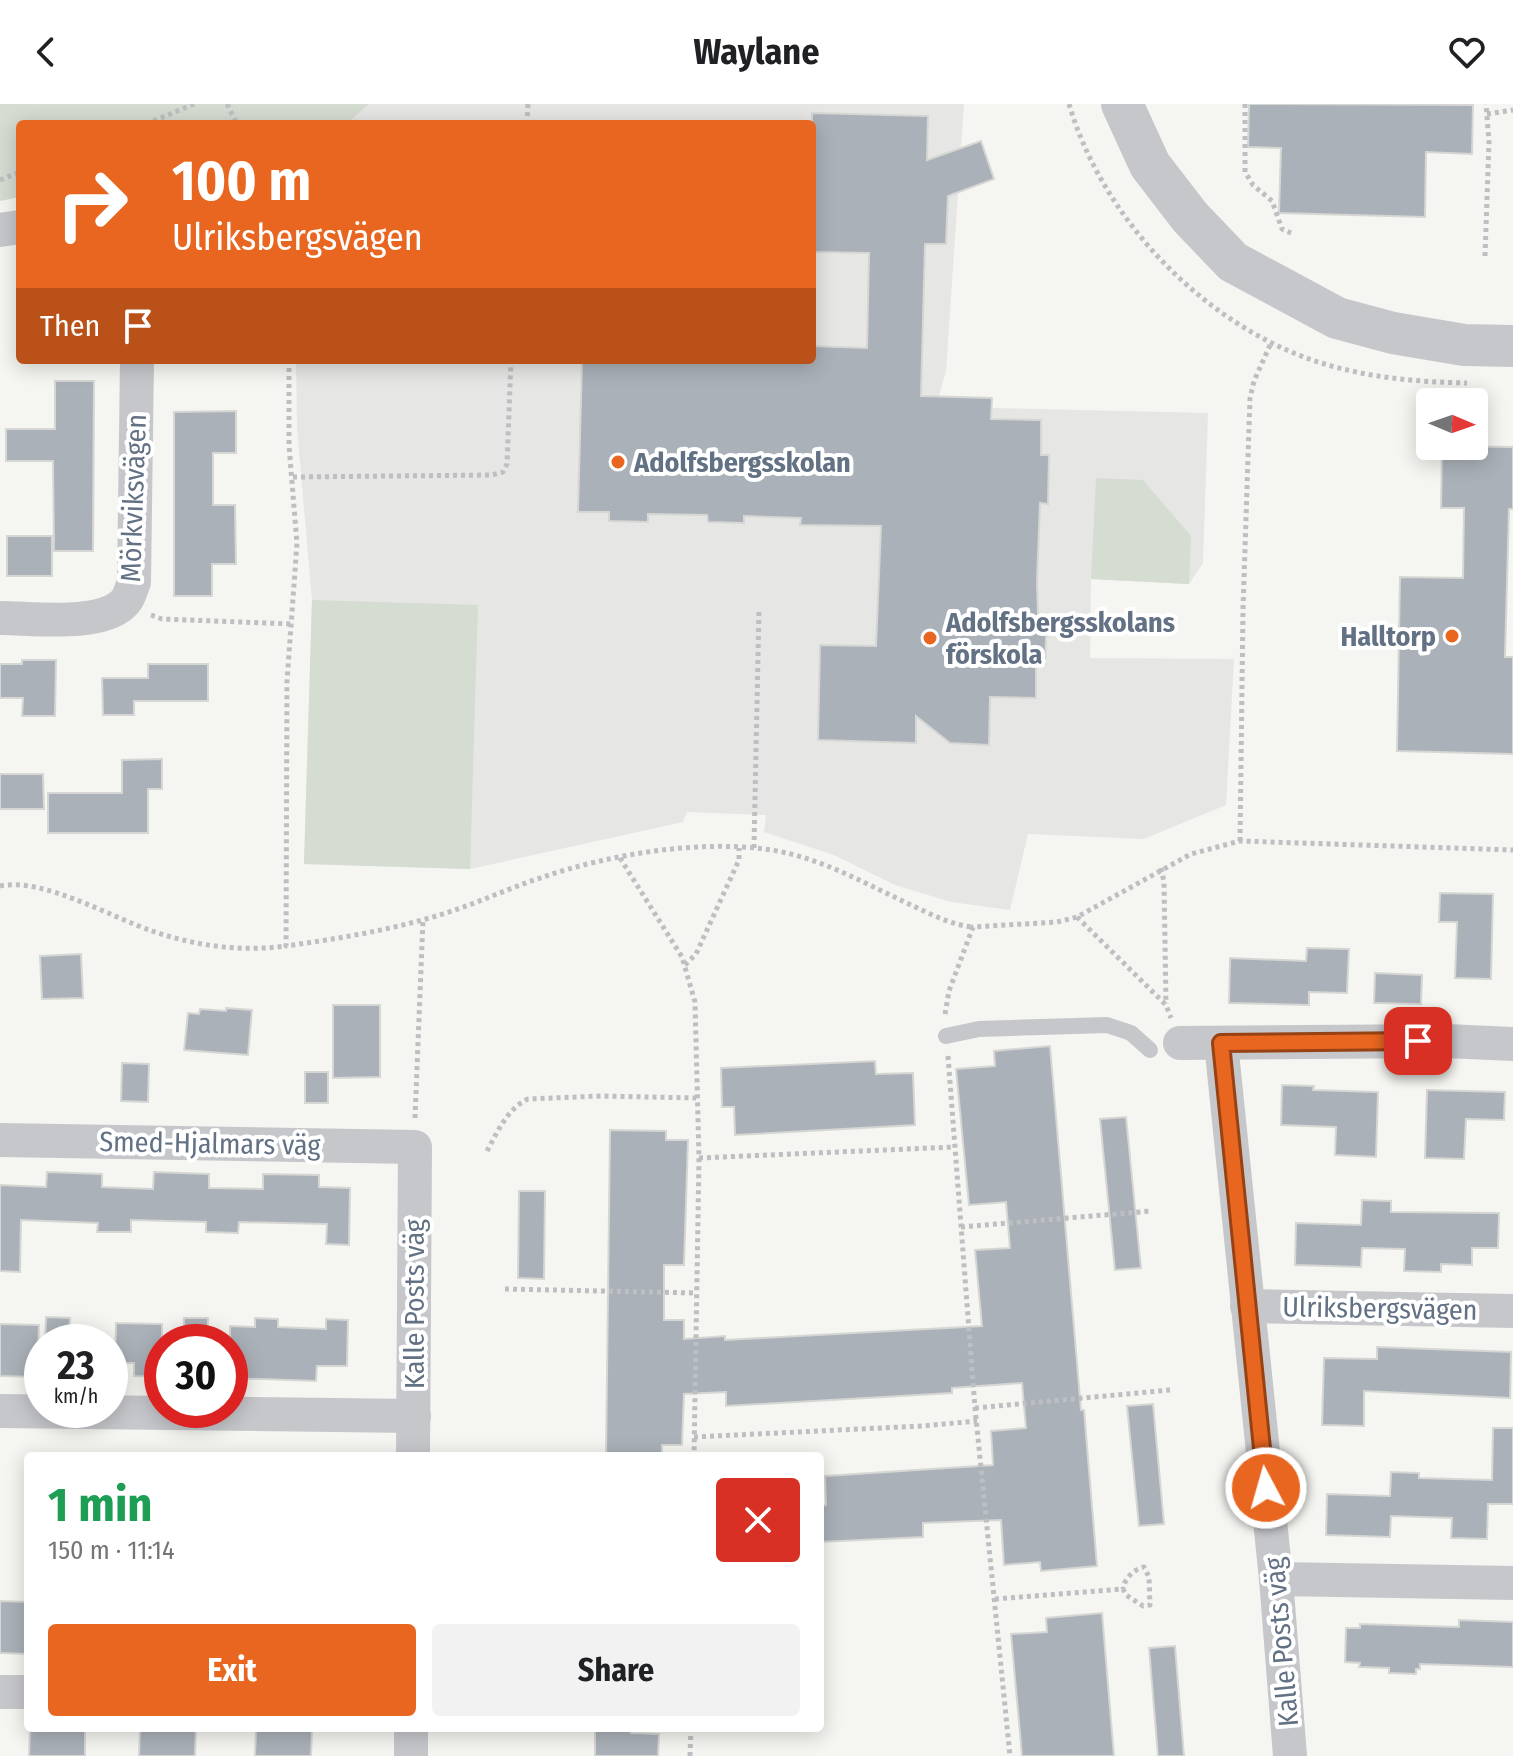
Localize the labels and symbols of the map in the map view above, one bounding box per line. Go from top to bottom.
north arrow [1416,388,1488,460]
street label: Mörkviksvägen [114,413,153,583]
place label: Adolfsbergsskolan [633,446,851,479]
marker: Adolfsbergsskolan [609,453,627,471]
place label: Adolfsbergsskolans förskola [945,606,1175,671]
place label: Halltorp [1340,620,1436,653]
marker: Halltorp [1443,627,1461,645]
marker: Adolfsbergsskolans förskola [921,629,939,647]
pin [1384,1007,1452,1075]
street label: Smed-Hjalmars väg [99,1125,322,1162]
street label: Kalle Posts väg [398,1218,431,1389]
street label: Ulriksbergsvägen [1282,1290,1478,1327]
speed limit sign: 30 [144,1324,248,1428]
position arrow [1224,1446,1308,1530]
street label: Kalle Posts väg [1258,1555,1305,1728]

